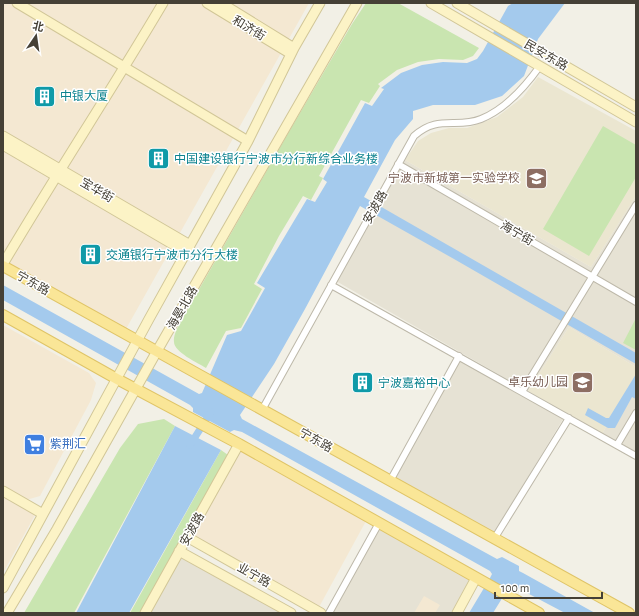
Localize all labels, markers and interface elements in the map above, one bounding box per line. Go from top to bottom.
street label: 和济街 [230,13,268,42]
north arrow [16,16,56,56]
text: 北 [32,20,45,33]
street label: 民安东路 [522,37,570,72]
building icon: 中银大厦 [32,83,58,109]
place label: 中银大厦 [60,89,108,102]
building icon: 中国建设银行宁波市分行新综合业务楼 [145,146,171,172]
place label: 中国建设银行宁波市分行新综合业务楼 [174,152,378,165]
school or university icon: 宁波市新城第一实验学校 [523,165,549,191]
place label: 宁波市新城第一实验学校 [388,171,520,184]
street label: 宝华街 [78,175,116,204]
street label: 安波路 [360,188,389,226]
street label: 海宁街 [498,218,536,247]
building icon: 交通银行宁波市分行大楼 [78,242,104,268]
place label: 交通银行宁波市分行大楼 [106,248,238,261]
street label: 宁东路 [14,268,52,297]
street label: 海晏北路 [164,284,199,332]
school or university icon: 卓乐幼儿园 [570,369,596,395]
building icon: 宁波嘉裕中心 [350,370,376,396]
place label: 卓乐幼儿园 [508,375,568,388]
place label: 宁波嘉裕中心 [378,376,450,389]
street label: 宁东路 [297,425,335,454]
supermarket icon: 紫荆汇 [22,431,48,457]
place label: 紫荆汇 [50,437,86,450]
street label: 安波路 [177,510,206,548]
street label: 业宁路 [235,560,273,589]
scale bar [495,574,602,600]
text: 100 m [501,582,529,594]

